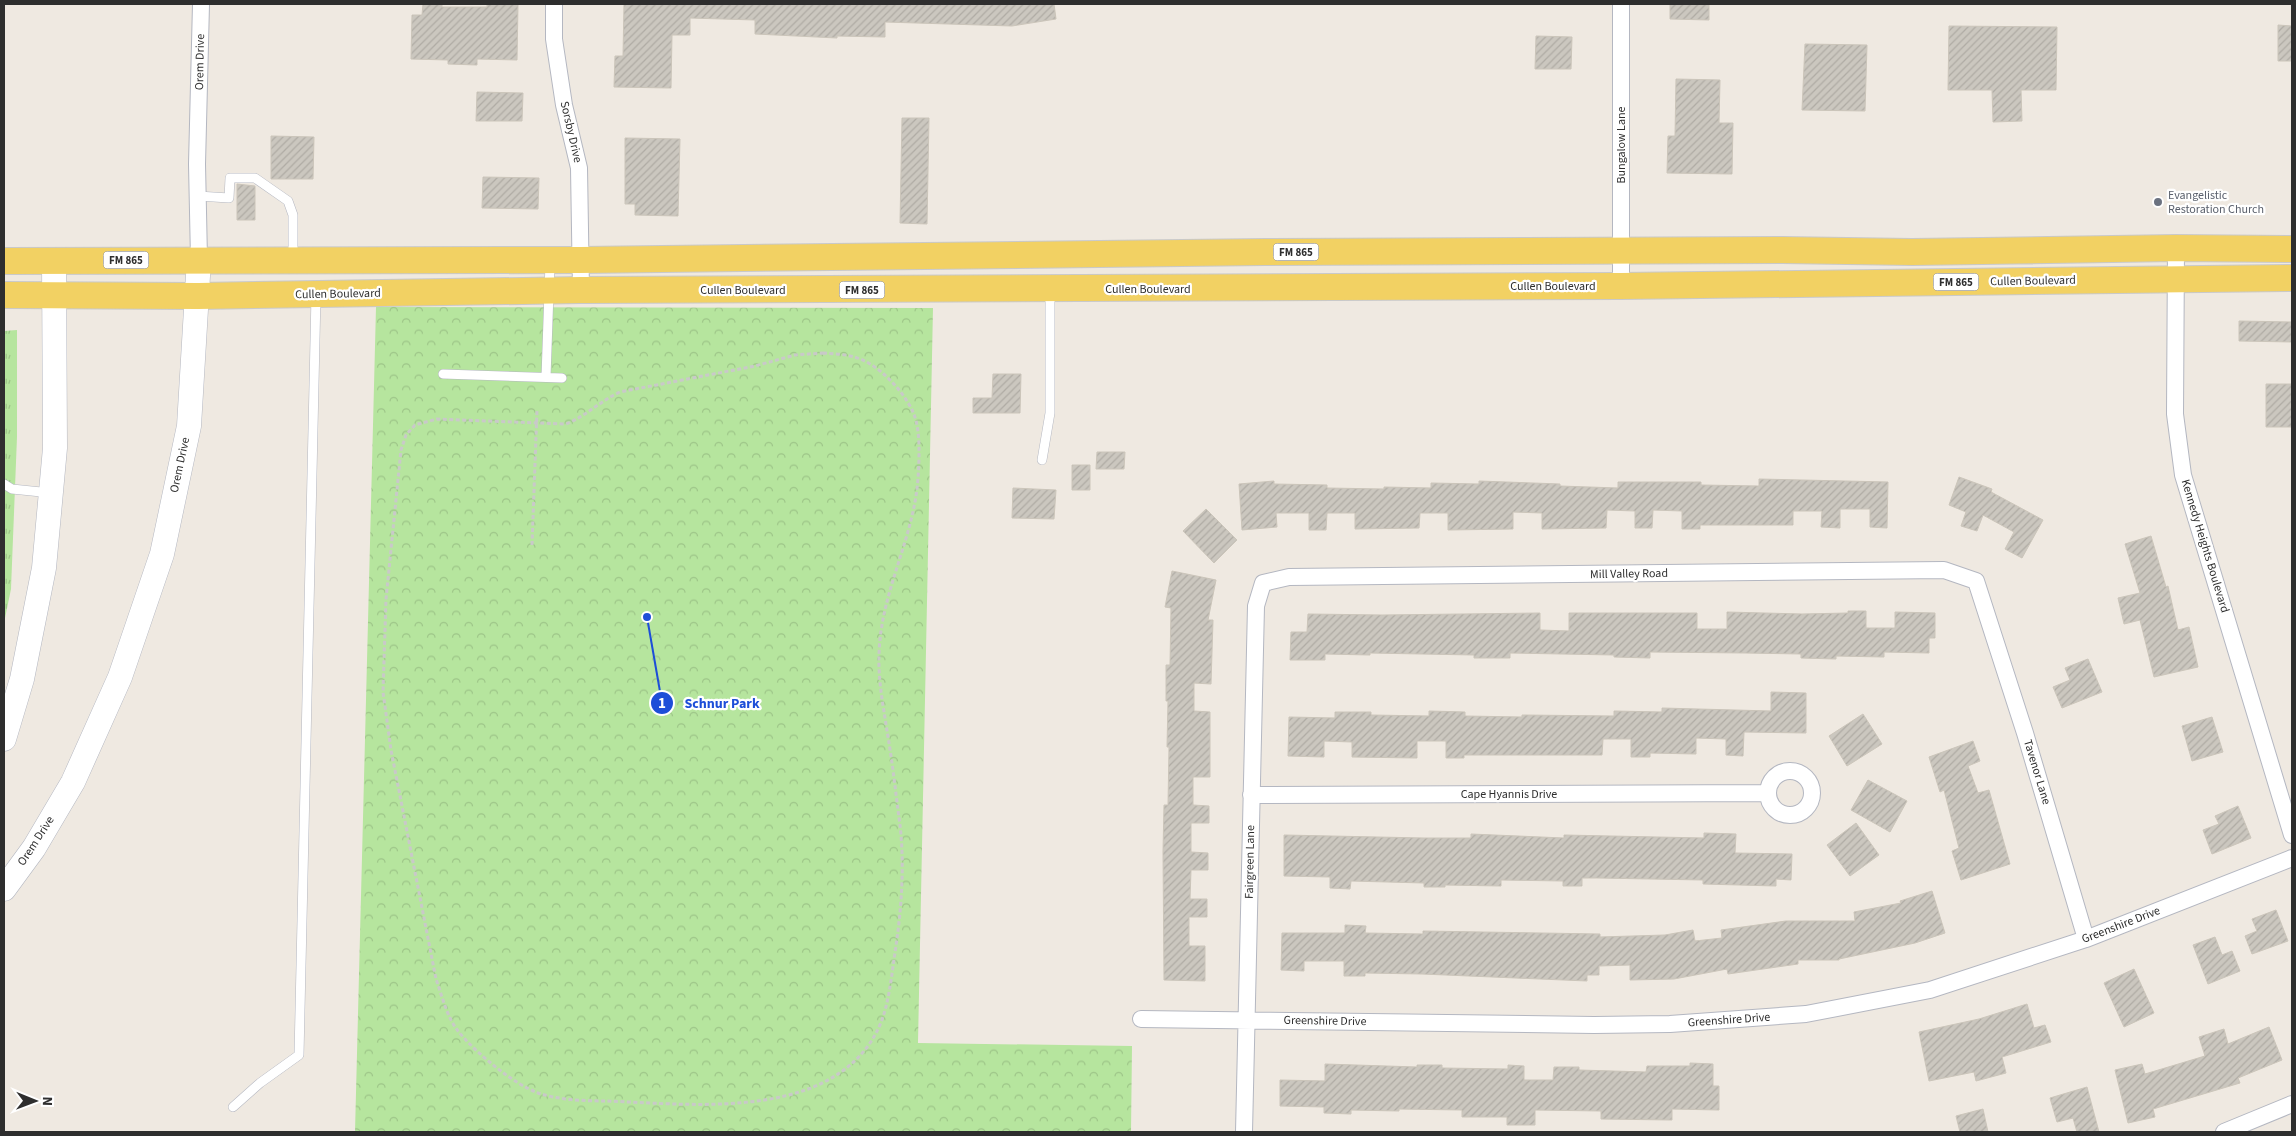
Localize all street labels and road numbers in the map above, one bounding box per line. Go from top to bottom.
street label: Orem Drive [191,34,209,90]
street label: Sorsby Drive [556,100,586,164]
street label: Bungalow Lane [1613,106,1630,184]
road number: FM 865 [1274,243,1318,260]
road number: FM 865 [104,252,148,268]
street label: Cullen Boulevard [1990,272,2076,290]
road number: FM 865 [1934,274,1978,290]
street label: Cullen Boulevard [1510,278,1596,295]
street label: Cullen Boulevard [1105,281,1191,298]
street label: Cullen Boulevard [700,282,786,299]
road number: FM 865 [840,282,884,298]
street label: Cullen Boulevard [295,285,381,303]
street label: Orem Drive [166,436,194,494]
street label: Kennedy Heights Boulevard [2177,477,2233,615]
street label: Mill Valley Road [1590,565,1668,583]
street label: Tavenor Lane [2019,737,2055,807]
street label: Cape Hyannis Drive [1461,786,1557,803]
street label: Orem Drive [14,813,58,869]
street label: Fairgreen Lane [1241,825,1259,899]
street label: Greenshire Drive [2079,902,2163,948]
street label: Greenshire Drive [1687,1009,1771,1031]
street label: Greenshire Drive [1283,1012,1367,1030]

